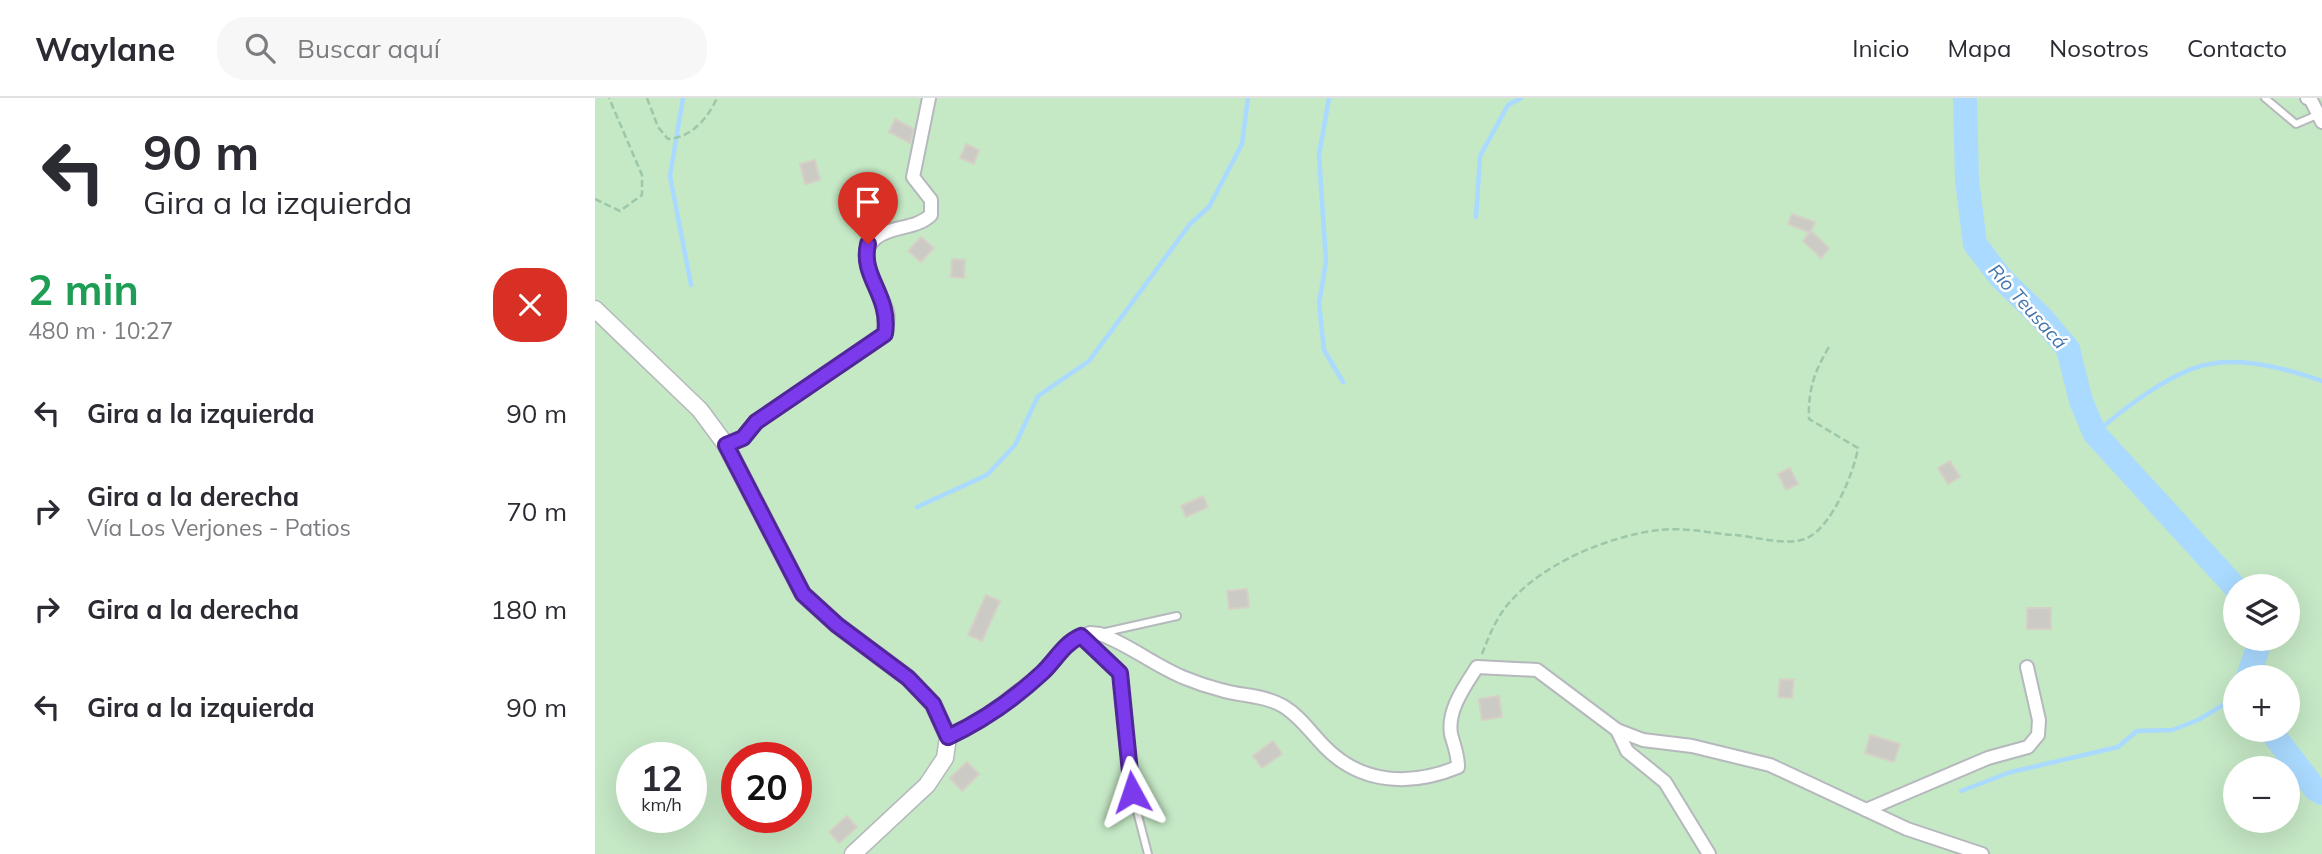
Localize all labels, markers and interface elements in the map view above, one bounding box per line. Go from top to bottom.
search box [217,17,707,80]
text: Waylane [35,28,175,69]
icon: search [241,29,279,67]
text: Buscar aquí [297,32,440,65]
text: Inicio [1852,33,1909,63]
text: Mapa [1947,33,2011,63]
text: Nosotros [2049,33,2149,63]
text: Contacto [2187,33,2287,63]
text: 90 m [143,121,259,182]
icon: left [28,126,119,217]
pin [838,172,898,244]
text: Gira a la izquierda [143,182,412,222]
icon: arrive [849,183,887,221]
water label: Río Teusacá [1983,258,2073,354]
text: 2 min [28,263,139,316]
button: close [493,268,567,342]
text: 480 m · 10:27 [28,316,173,345]
icon: left [28,394,66,432]
text: Gira a la izquierda [87,397,315,430]
text: 90 m [506,397,567,430]
text: Gira a la derecha [87,480,299,513]
icon: right [28,492,66,530]
text: 70 m [506,495,567,528]
text: Vía Los Verjones - Patios [87,513,351,542]
map controls [2223,574,2300,833]
button: layers [2223,574,2300,651]
icon: right [28,590,66,628]
text: Gira a la derecha [87,593,299,626]
text: 180 m [491,593,567,626]
button: + [2223,665,2300,742]
icon: left [28,688,66,726]
text: Gira a la izquierda [87,691,315,724]
text: 90 m [506,691,567,724]
speed limit sign: 20 [721,742,812,833]
position arrow [1095,755,1169,829]
text: 12 [640,756,683,800]
button: − [2223,756,2300,833]
text: km/h [641,793,682,816]

